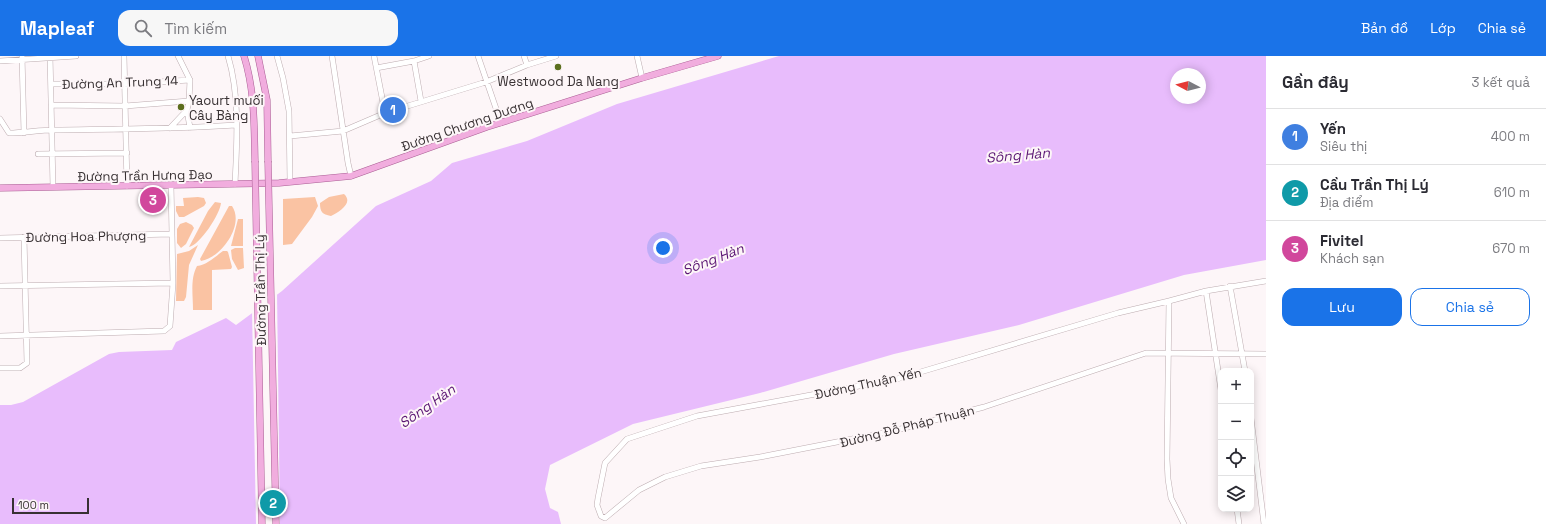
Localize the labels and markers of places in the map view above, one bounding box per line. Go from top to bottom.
marker: Westwood Da Nang [553,62,563,72]
place label: Westwood Da Nang [497,73,619,90]
place label: Yaourt muối Cây Bàng [189,92,264,124]
pin: 1 [380,95,406,125]
marker: Yaourt muối Cây Bàng [176,102,186,112]
pin: 3 [140,185,166,215]
pin: 2 [260,488,286,518]

